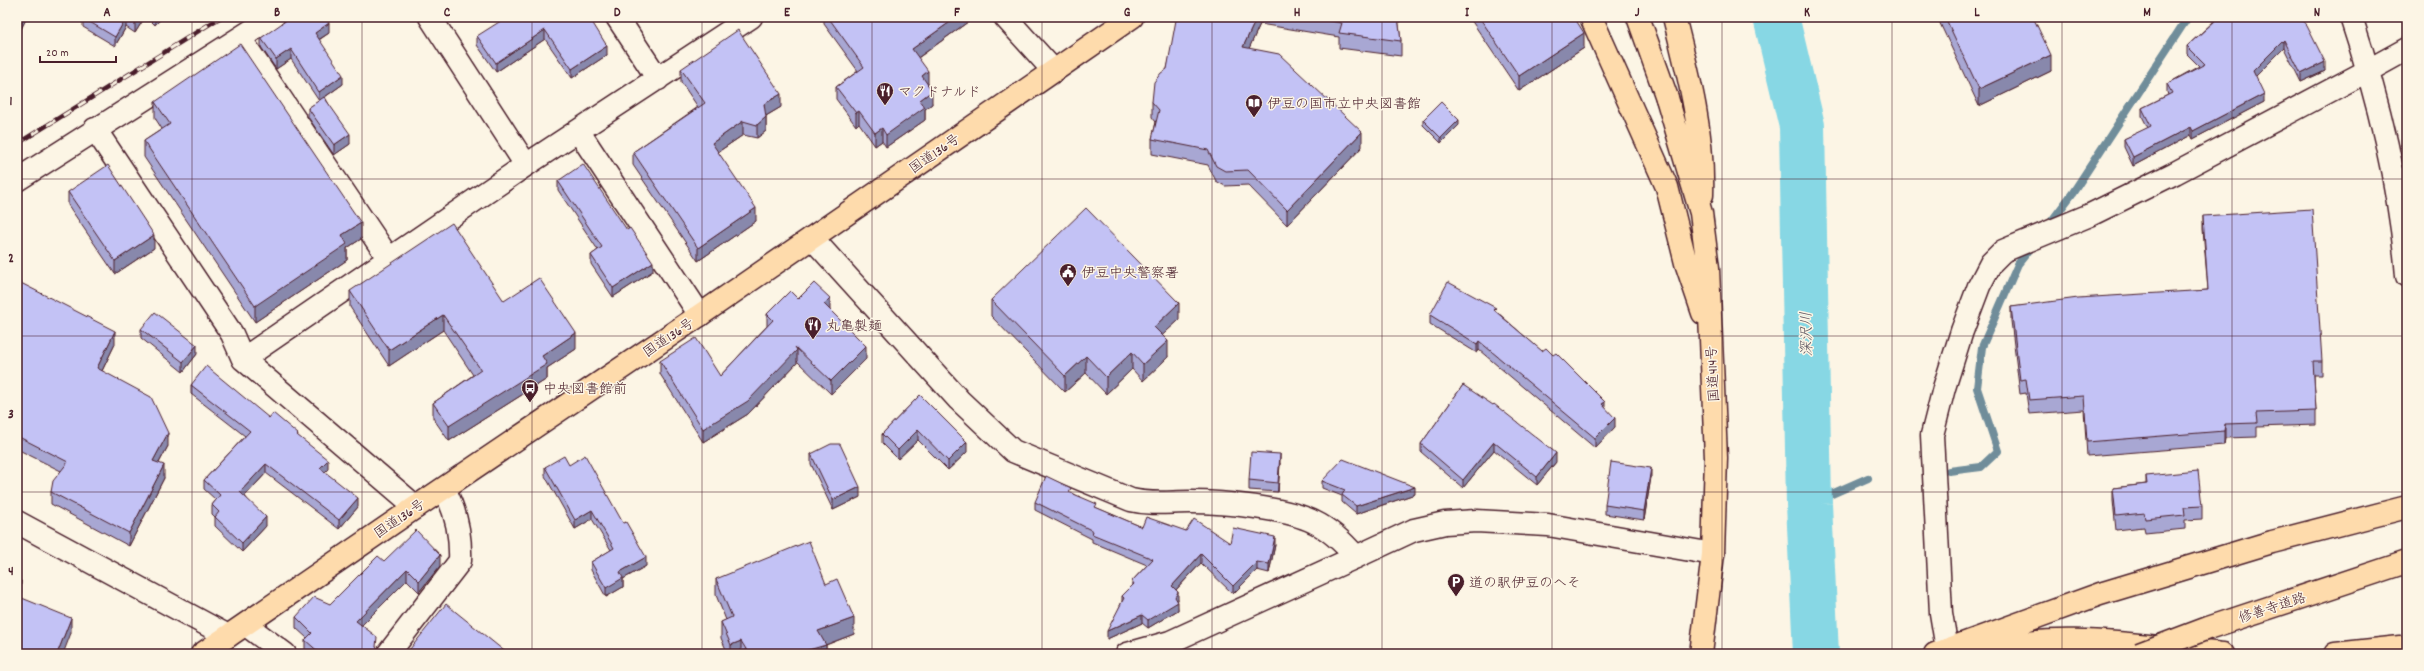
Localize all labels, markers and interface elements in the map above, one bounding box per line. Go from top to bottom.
text: A [103,4,111,23]
text: B [274,4,280,23]
text: C [444,4,451,23]
text: D [614,4,621,23]
text: E [784,4,791,23]
text: F [954,4,960,23]
text: G [1124,4,1131,23]
text: H [1294,4,1301,23]
text: I [1465,4,1470,23]
text: J [1635,4,1640,23]
text: K [1804,4,1810,23]
text: L [1974,4,1980,23]
text: M [2143,4,2151,23]
text: N [2314,4,2320,23]
scale bar [40,38,116,64]
text: 20 m [46,45,69,62]
restaurant icon: マクドナルド [875,81,895,106]
place label: マクドナルド [898,83,981,103]
text: 1 [10,93,13,112]
library icon: 伊豆の国市立中央図書館 [1244,93,1264,118]
place label: 伊豆の国市立中央図書館 [1267,95,1421,115]
street label: 国道136号 [906,130,965,180]
text: 2 [8,250,14,269]
public building icon: 伊豆中央警察署 [1058,262,1078,287]
place label: 伊豆中央警察署 [1081,264,1179,284]
water label: 深沢川 [1797,311,1819,357]
street label: 国道136号 [639,314,699,363]
restaurant icon: 丸亀製麺 [803,315,823,340]
place label: 丸亀製麺 [826,317,882,337]
street label: 国道414号 [1703,345,1725,403]
bus stop icon: 中央図書館前 [520,378,540,403]
place label: 中央図書館前 [543,380,627,400]
text: 3 [8,406,14,425]
street label: 国道136号 [370,495,430,544]
text: 4 [8,563,14,582]
parking icon: 道の駅伊豆のへそ [1446,572,1466,597]
place label: 道の駅伊豆のへそ [1469,574,1581,594]
street label: 修善寺道路 [2236,589,2309,629]

